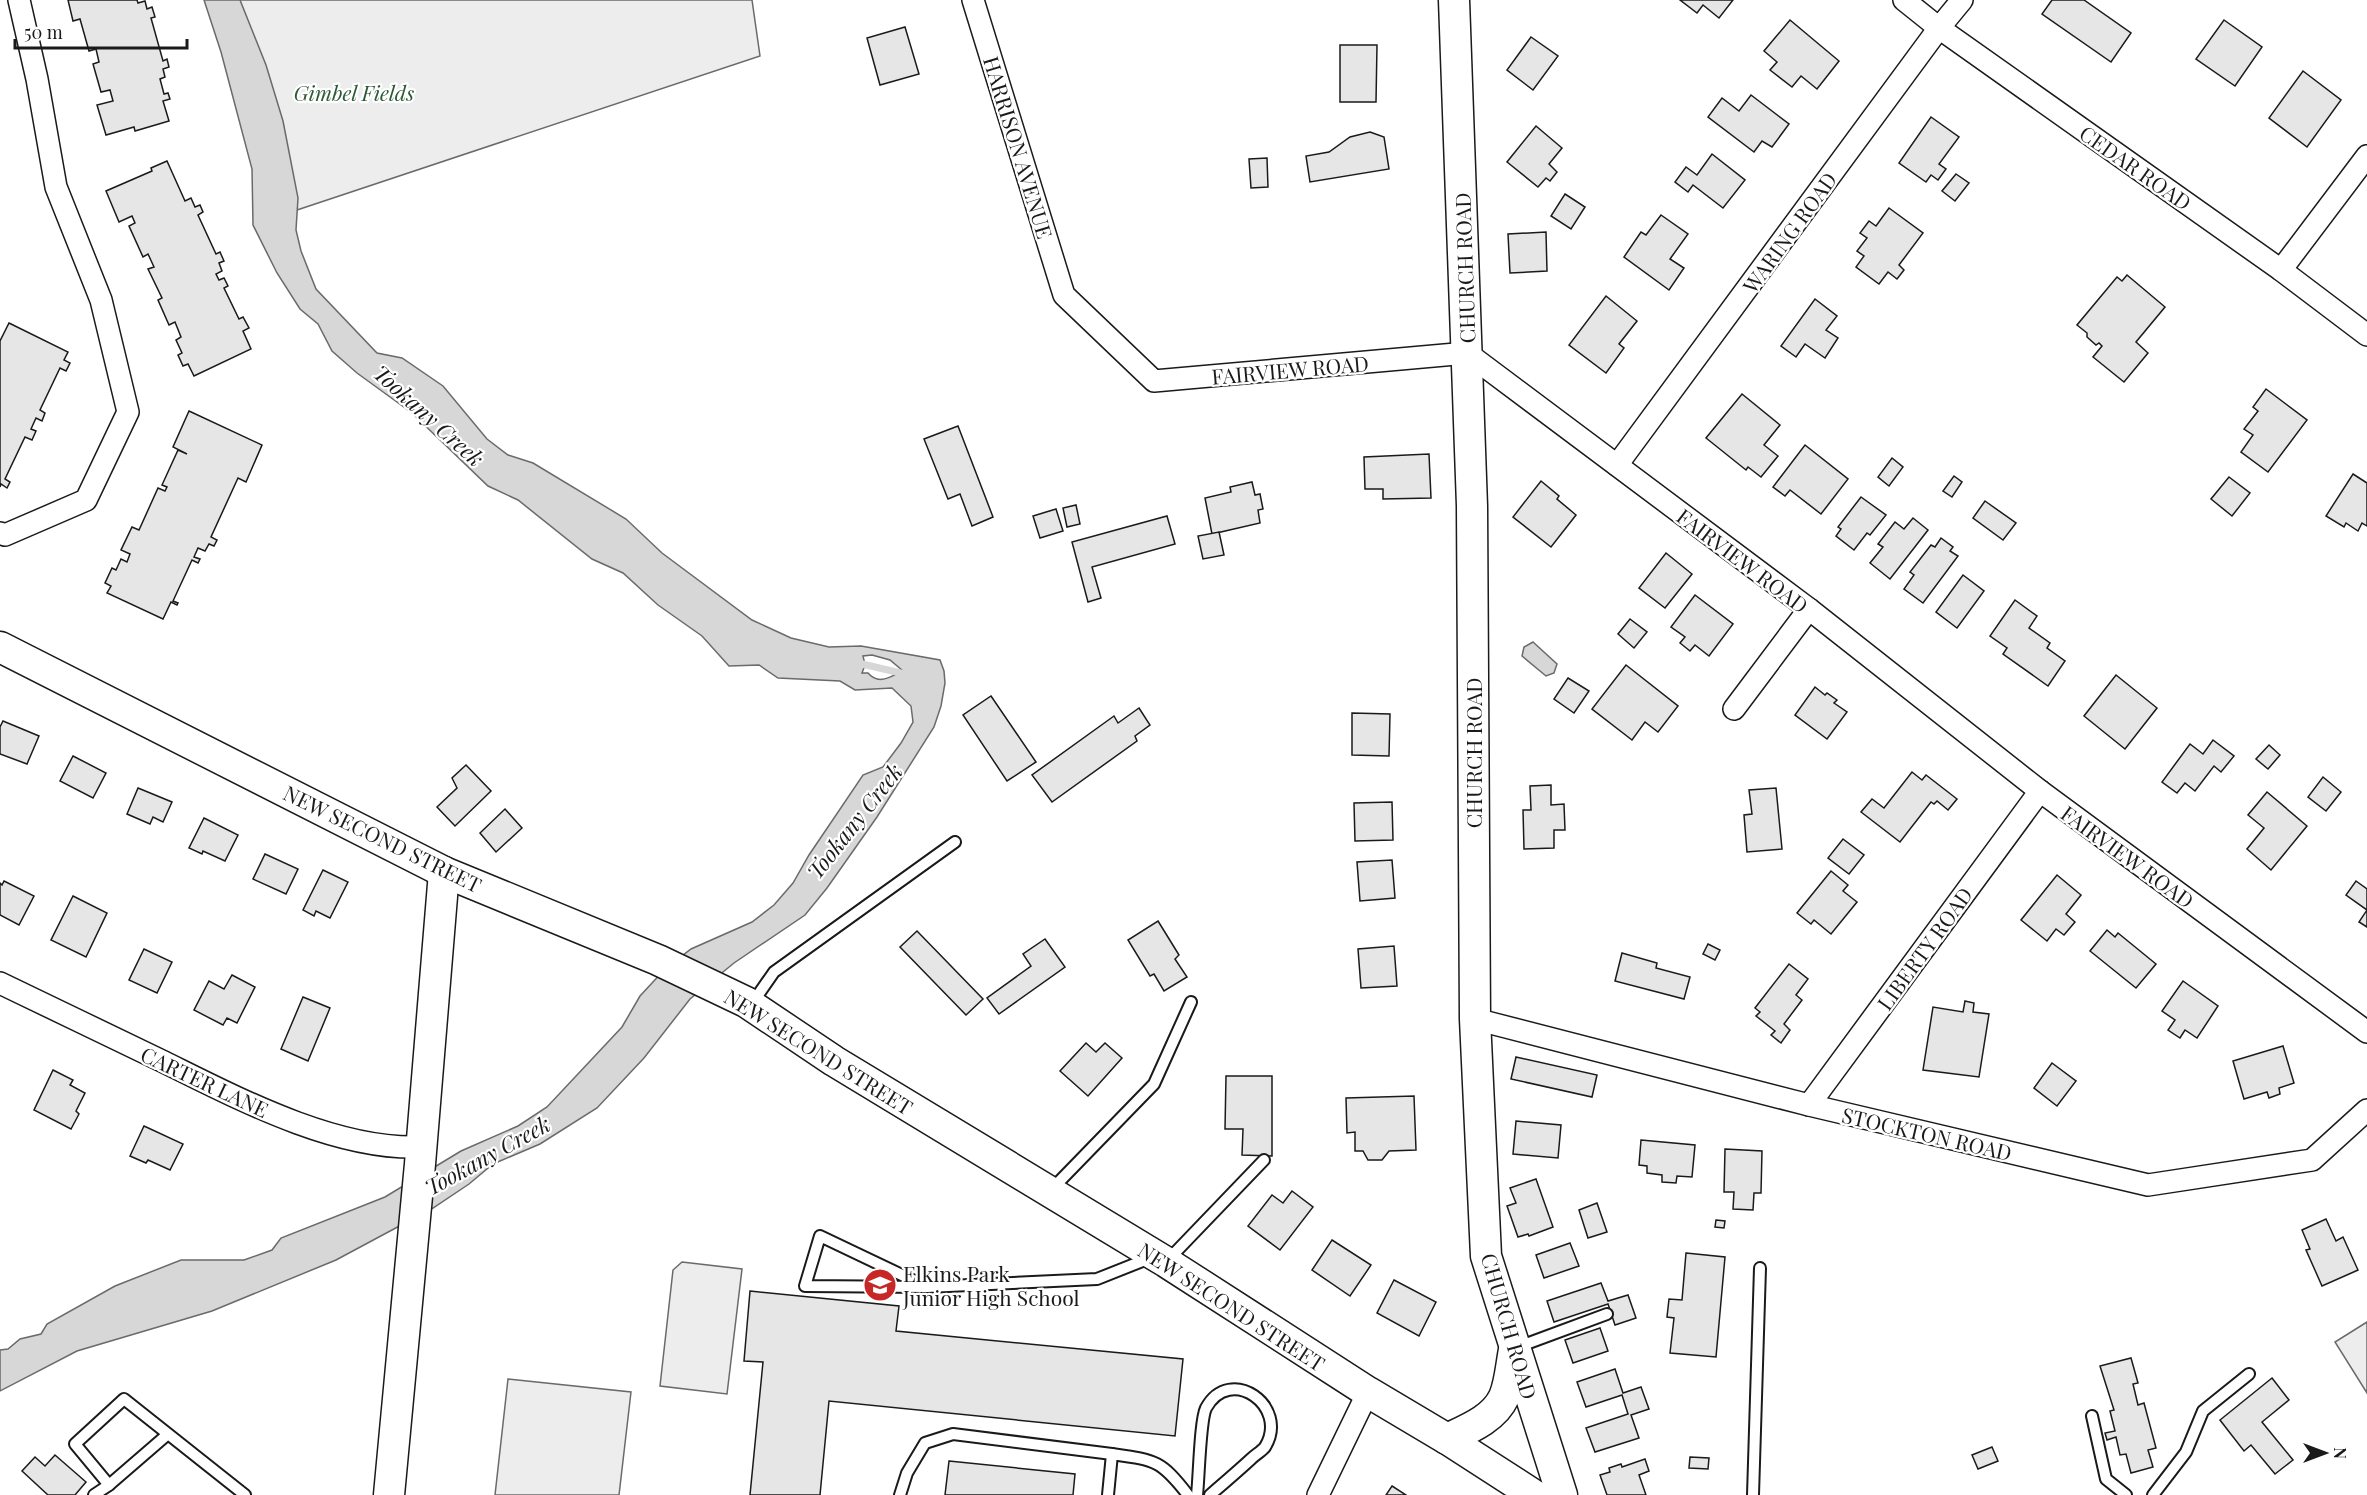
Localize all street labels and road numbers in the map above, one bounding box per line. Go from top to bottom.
street label: HARRISON AVENUE [978,52,1060,242]
street label: CEDAR ROAD [2075,118,2197,216]
street label: WARING ROAD [1735,166,1842,299]
street label: CHURCH ROAD [1447,192,1481,344]
street label: FAIRVIEW ROAD [1210,348,1370,390]
street label: FAIRVIEW ROAD [1672,501,1814,619]
street label: CHURCH ROAD [1459,678,1487,828]
street label: NEW SECOND STREET [279,778,487,898]
street label: FAIRVIEW ROAD [2056,798,2200,914]
street label: LIBERTY ROAD [1870,881,1978,1015]
street label: NEW SECOND STREET [720,982,918,1120]
street label: CARTER LANE [137,1039,273,1123]
street label: STOCKTON ROAD [1839,1100,2015,1166]
street label: NEW SECOND STREET [1133,1235,1331,1377]
street label: CHURCH ROAD [1476,1250,1544,1402]

